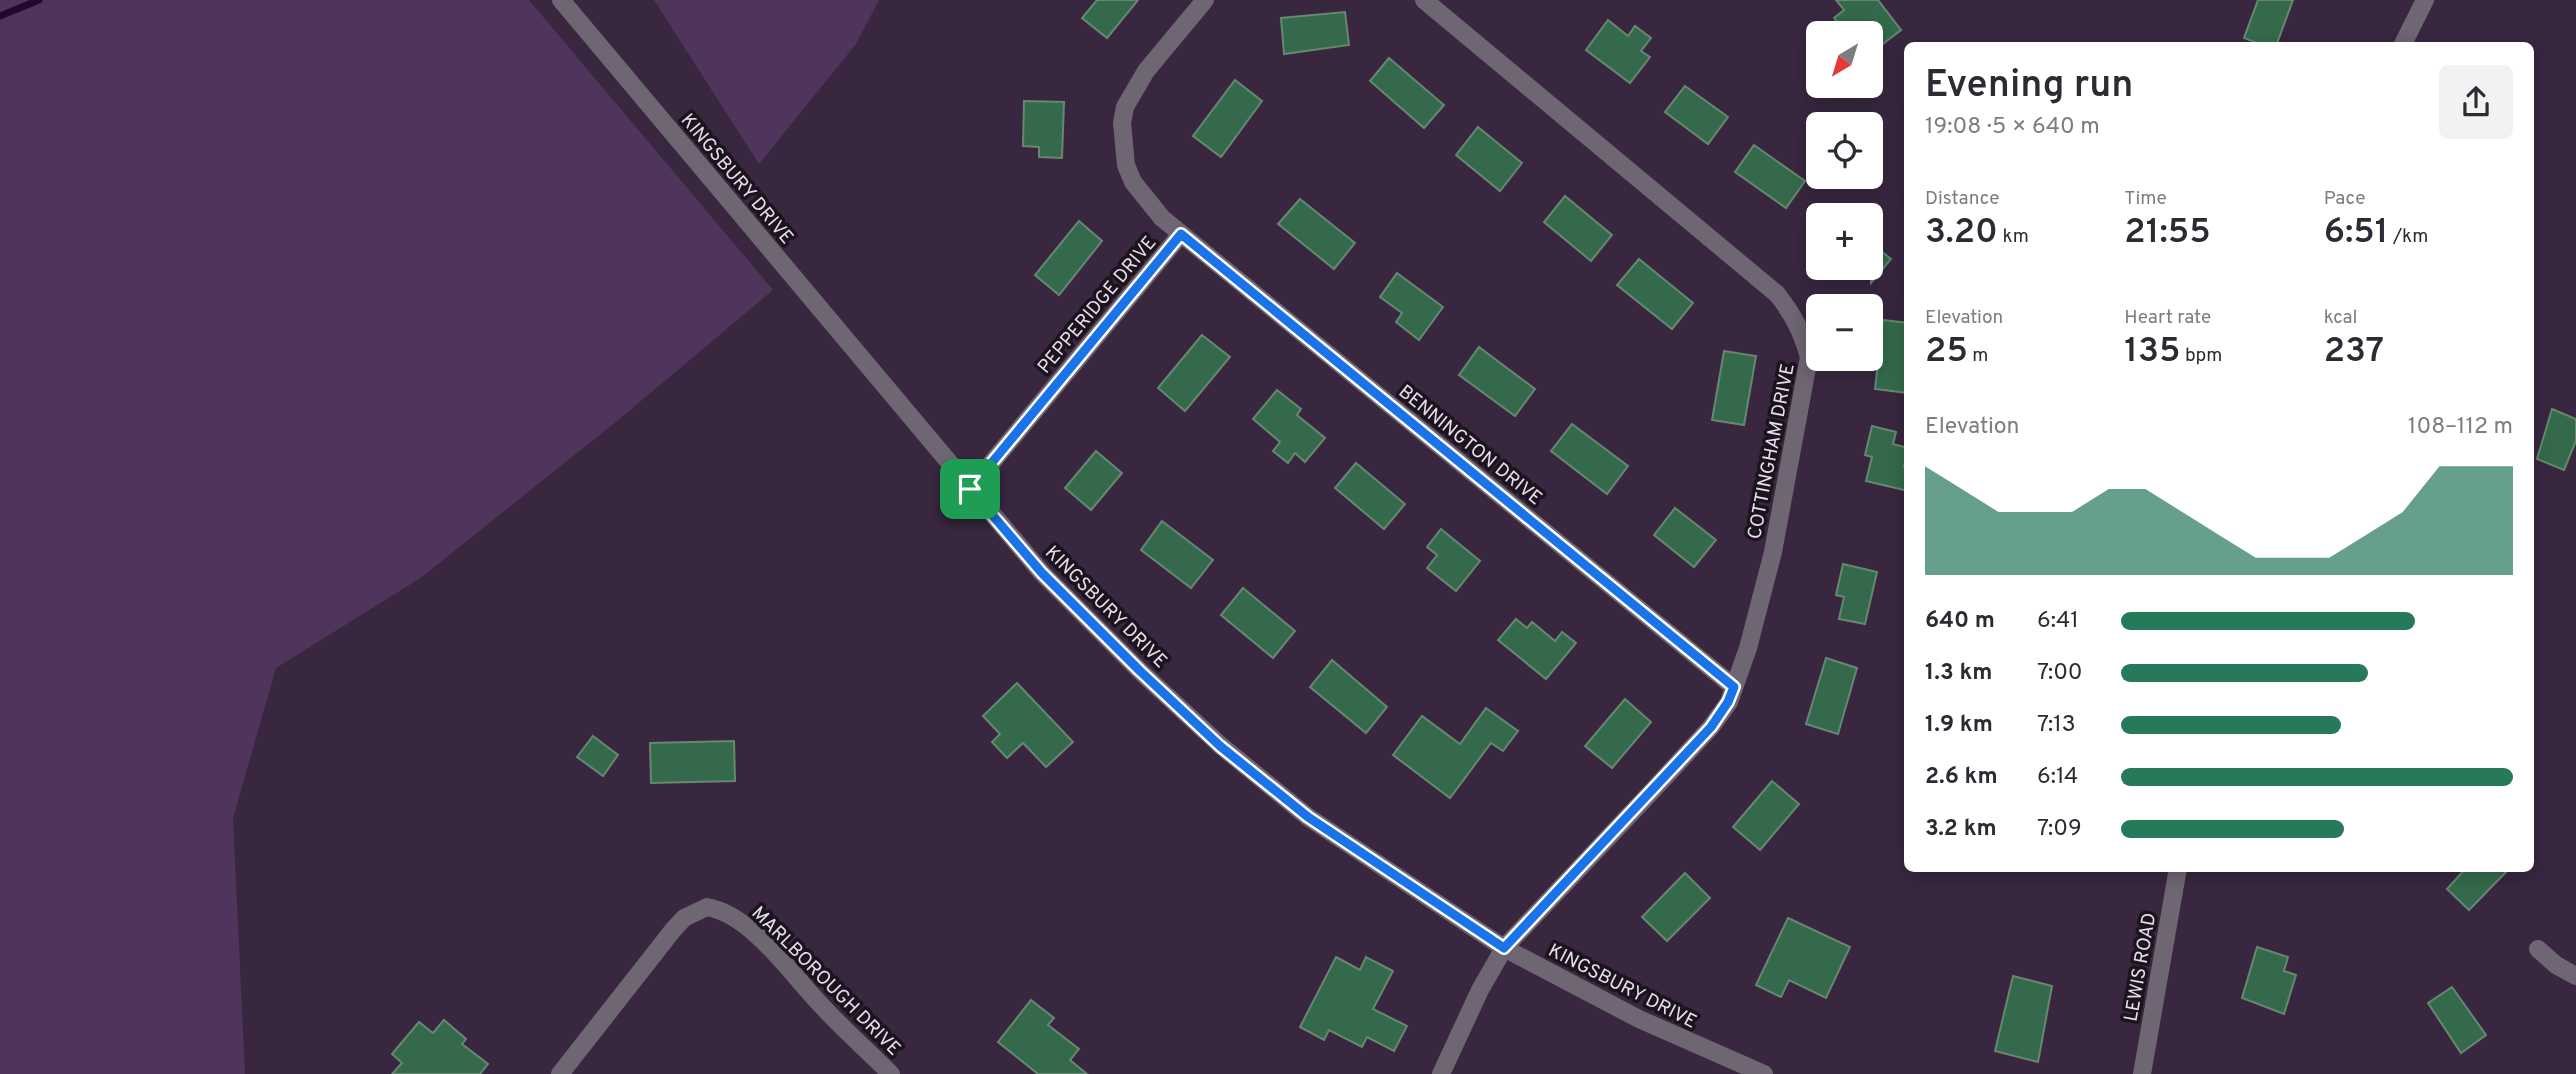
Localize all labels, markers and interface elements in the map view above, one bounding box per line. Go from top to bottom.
north arrow [1806,21,1883,98]
map controls [1806,21,1883,371]
text: Evening run [1925,62,2133,111]
button: share [2439,65,2513,139]
street label: KINGSBURY DRIVE [675,109,798,250]
button: locate [1806,112,1883,189]
text: 19:08 · 5 × 640 m [1925,113,2100,142]
text: Distance [1925,187,2000,211]
text: Time [2124,187,2167,211]
text: Pace [2324,187,2365,211]
button: + [1806,203,1883,280]
text: 3.20 [1925,211,1998,255]
text: 21:55 [2124,211,2211,255]
text: 6:51 [2324,211,2388,255]
text: km [1998,225,2029,249]
text: /km [2388,225,2428,249]
street label: PEPPERIDGE DRIVE [1033,232,1162,379]
button: − [1806,294,1883,371]
text: Elevation [1925,306,2003,330]
text: Heart rate [2124,306,2211,330]
text: kcal [2324,306,2357,330]
text: 25 [1925,330,1968,374]
text: 135 [2124,330,2181,374]
text: 237 [2324,330,2384,374]
text: m [1968,344,1988,368]
text: bpm [2181,344,2222,368]
street label: COTTINGHAM DRIVE [1743,362,1801,541]
street label: BENNINGTON DRIVE [1393,380,1547,511]
text: Elevation [1925,413,2020,442]
text: 108–112 m [2408,413,2513,442]
pin [940,459,1000,519]
icon: arrive [951,470,989,508]
street label: KINGSBURY DRIVE [1039,541,1172,674]
text: 640 m [1925,607,1995,636]
text: 6:41 [2037,607,2079,636]
text: 1.3 km [1925,659,1992,688]
text: 7:00 [2037,659,2083,688]
text: 1.9 km [1925,711,1993,740]
text: 7:13 [2037,711,2076,740]
text: 2.6 km [1925,763,1998,792]
text: 6:14 [2037,763,2078,792]
text: 3.2 km [1925,815,1997,844]
text: 7:09 [2037,815,2082,844]
street label: MARLBOROUGH DRIVE [746,902,905,1061]
street label: LEWIS ROAD [2120,911,2162,1024]
street label: KINGSBURY DRIVE [1544,939,1700,1035]

